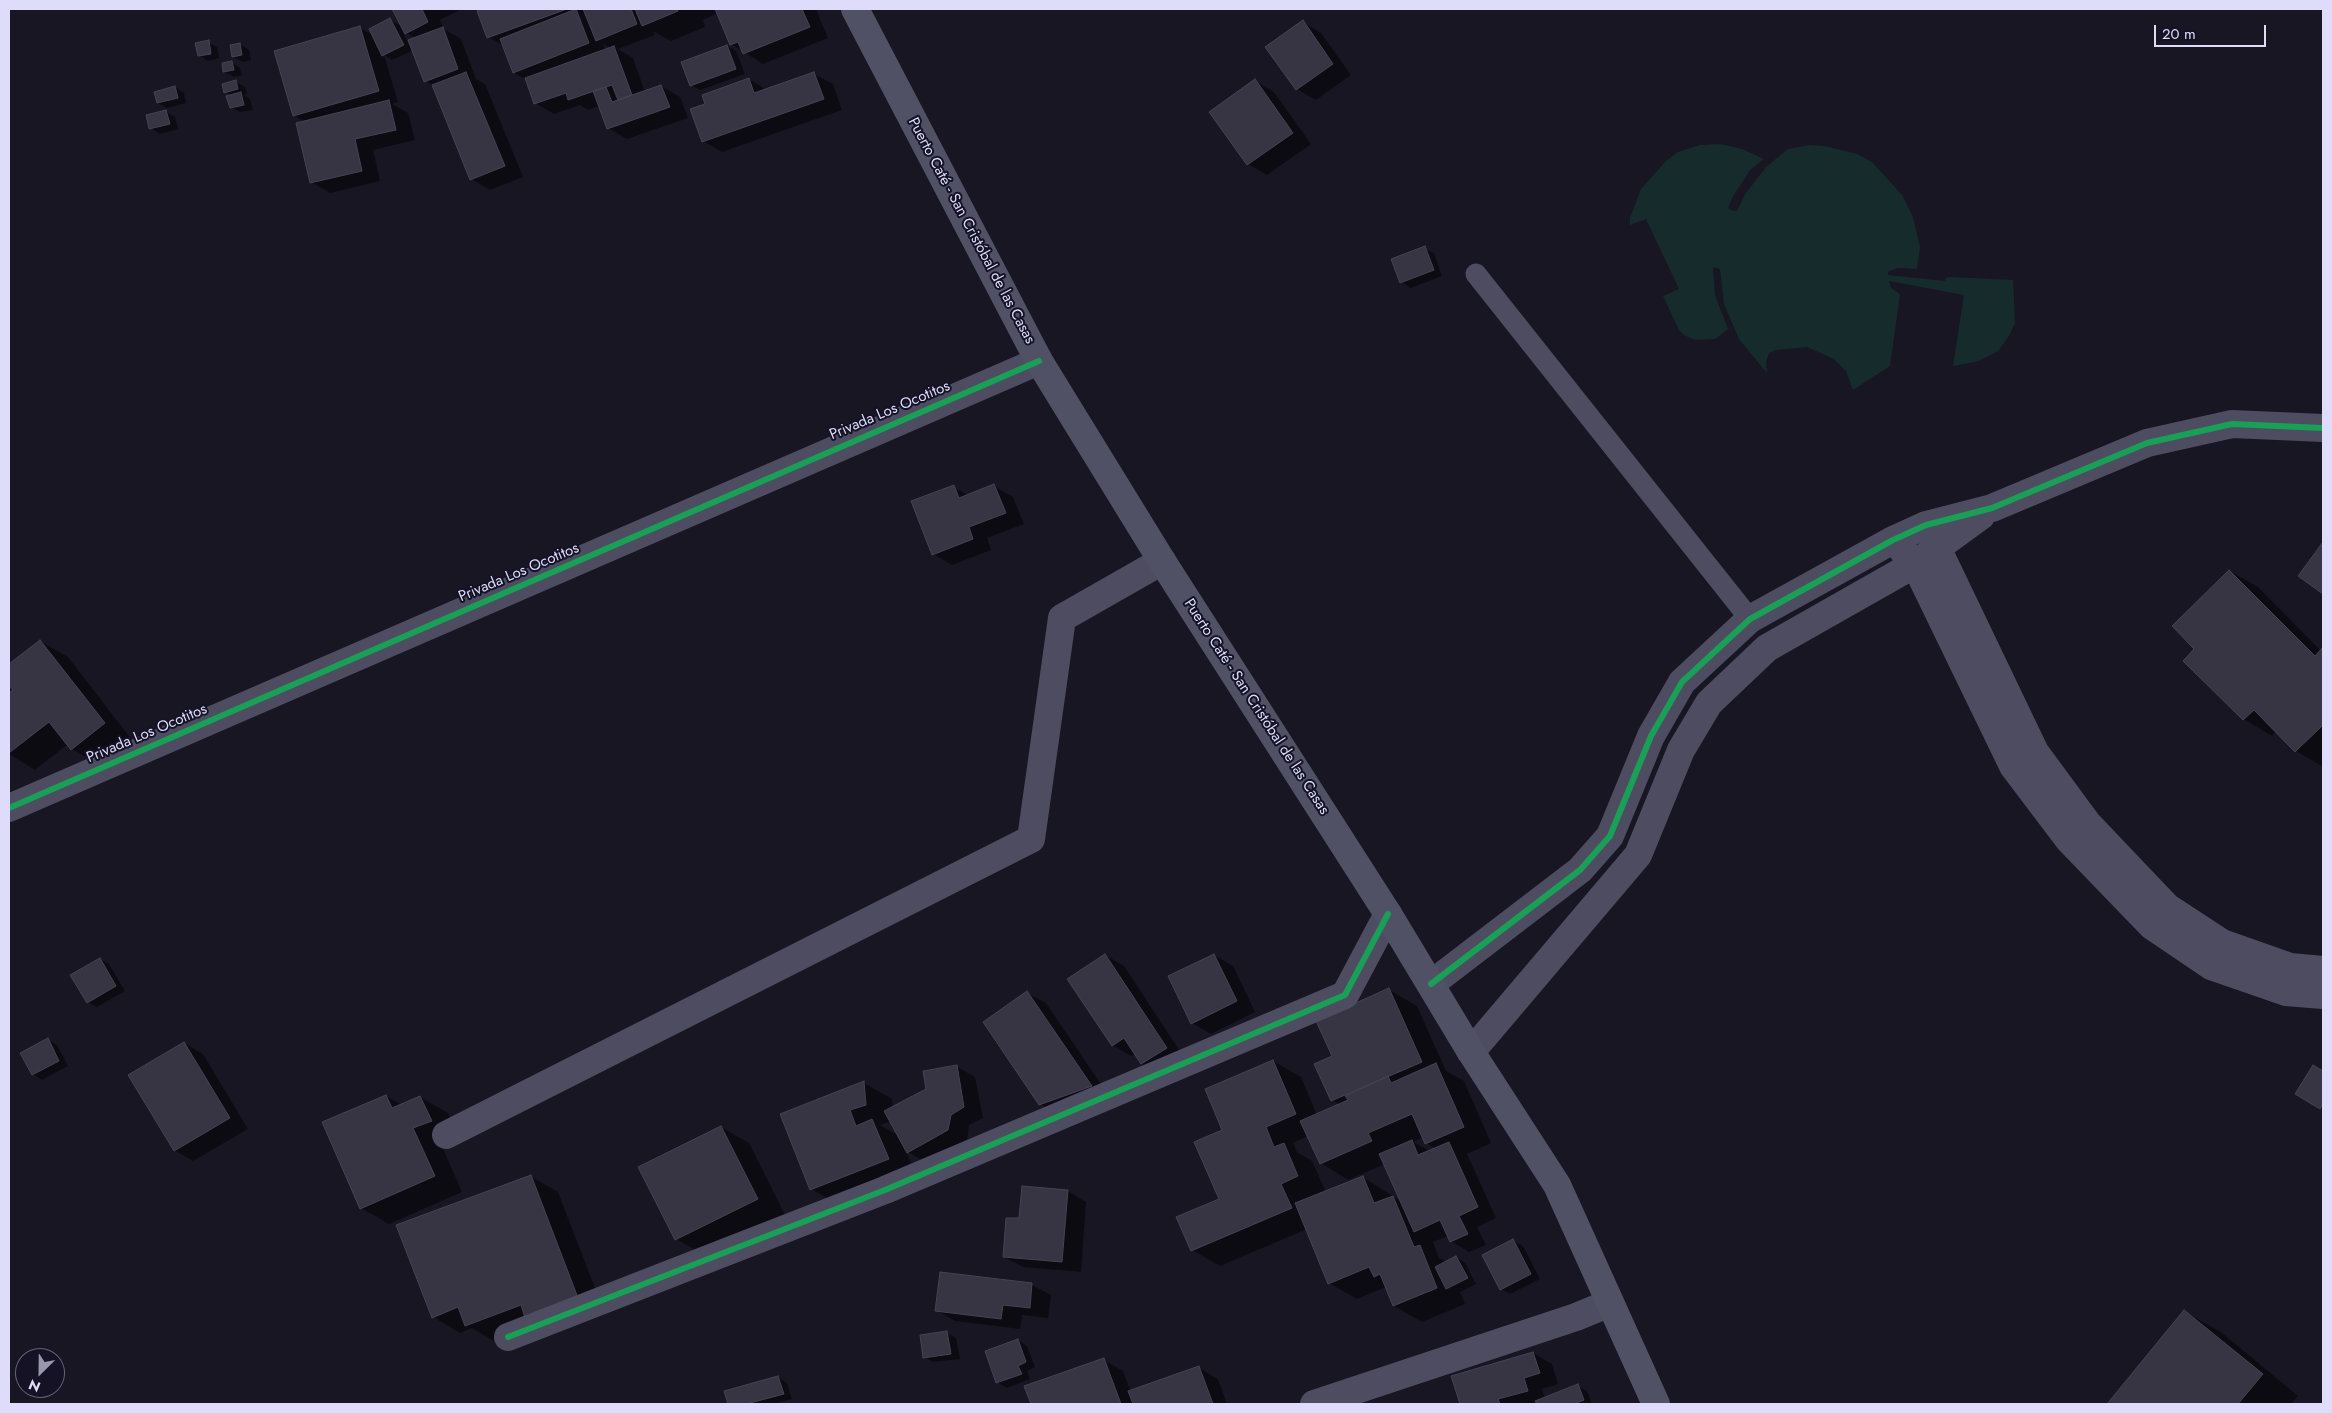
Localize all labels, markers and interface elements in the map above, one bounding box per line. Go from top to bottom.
scale bar [2157,15,2270,47]
text: 20 m [2162,23,2196,45]
street label: Puerto Caté - San Cristóbal de las Casas [904,115,1038,347]
street label: Privada Los Ocotitos [827,377,953,445]
street label: Privada Los Ocotitos [456,539,582,607]
street label: Puerto Caté - San Cristóbal de las Casas [1179,596,1333,818]
street label: Privada Los Ocotitos [84,700,210,768]
north arrow [15,1348,65,1398]
text: N [26,1375,44,1397]

